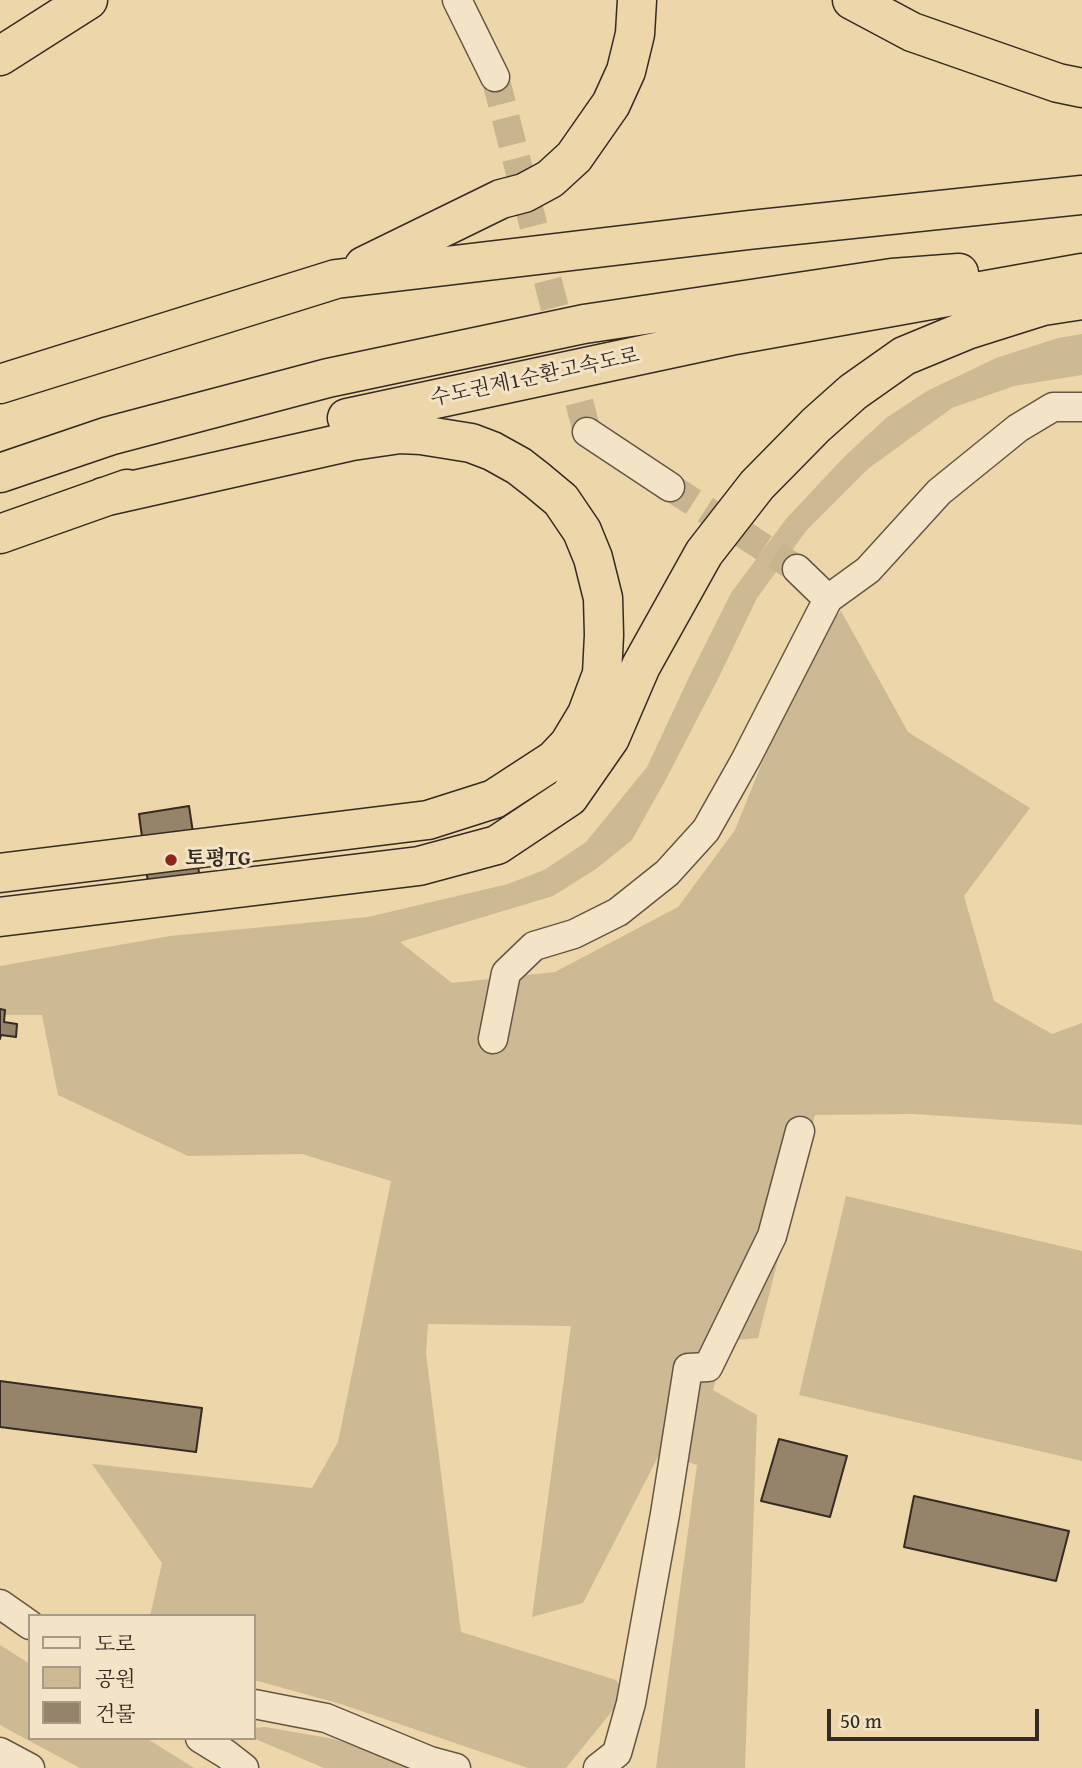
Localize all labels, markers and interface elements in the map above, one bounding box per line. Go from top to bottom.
street label: 수도권제1순환고속도로 [428,344,642,412]
place label: 토평TG [185,847,251,873]
marker: 토평TG [163,852,179,868]
legend [28,1614,256,1740]
text: 도로 [95,1628,136,1659]
text: 공원 [95,1663,136,1694]
scale bar [830,1694,1042,1738]
text: 건물 [95,1698,136,1729]
text: 50 m [840,1705,882,1736]

